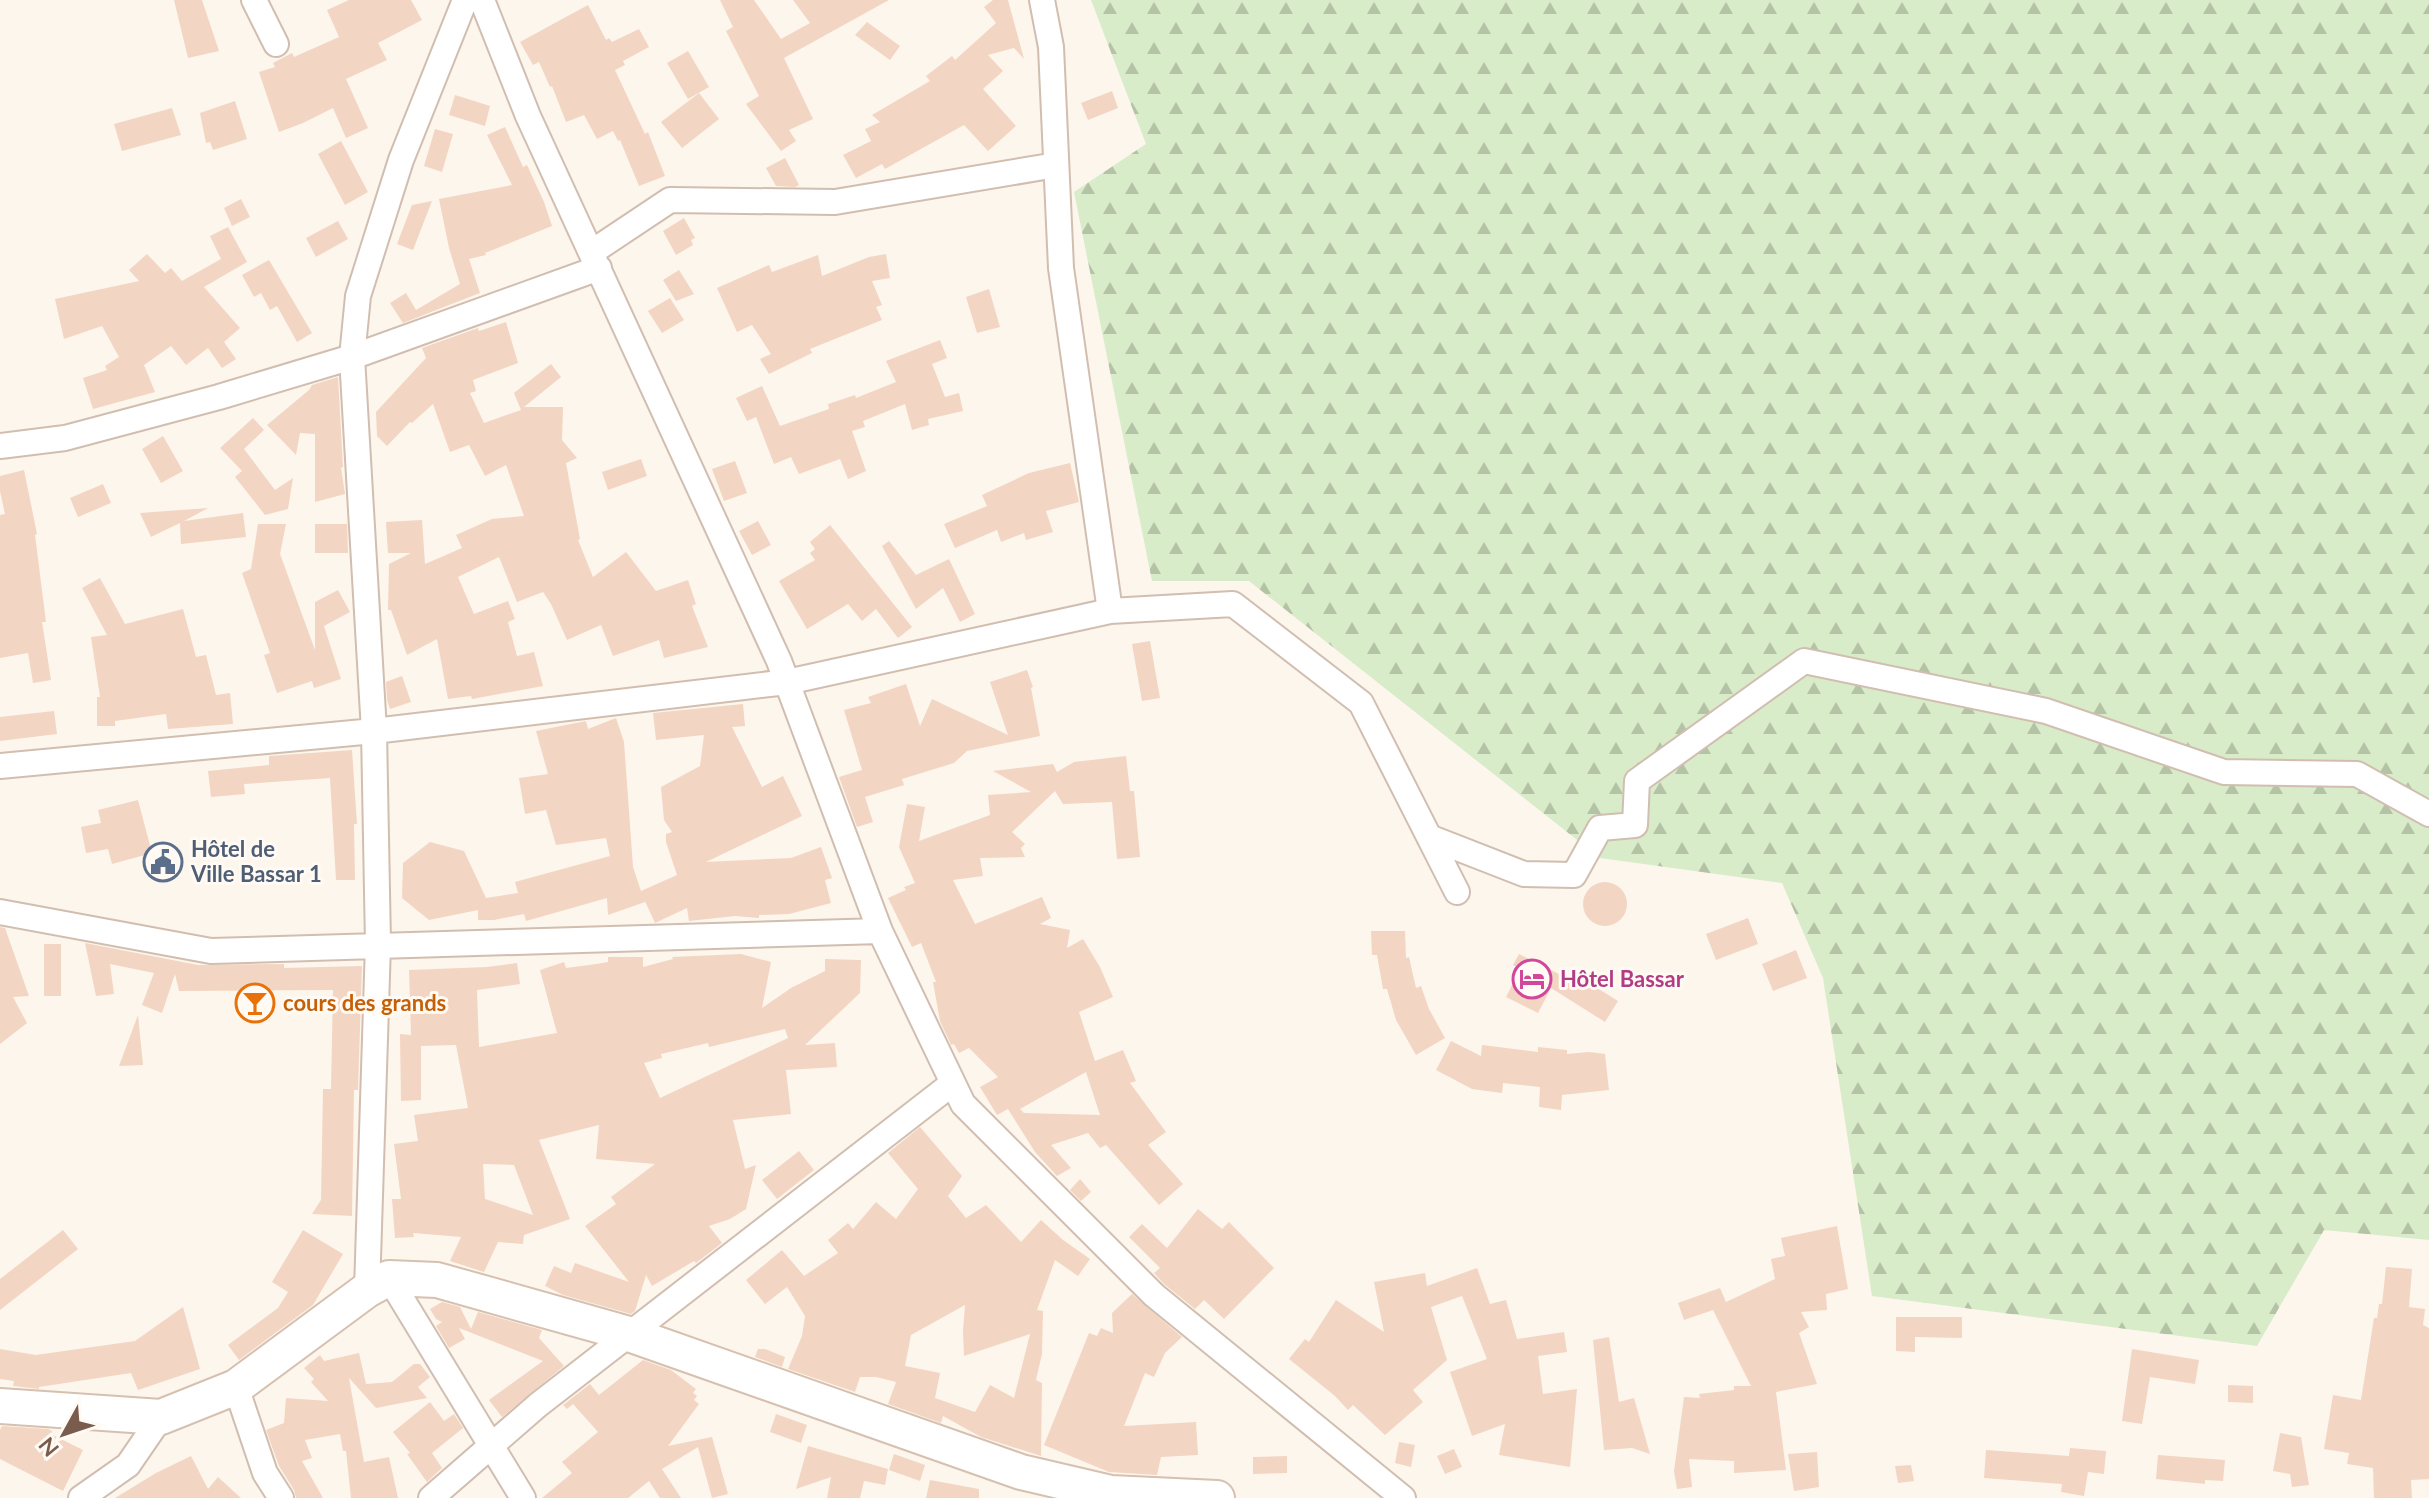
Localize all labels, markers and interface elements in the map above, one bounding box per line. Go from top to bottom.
place label: Hôtel de Ville Bassar 1 [190,835,322,887]
public building icon: Hôtel de Ville Bassar 1 [142,841,184,883]
hotel icon: Hôtel Bassar [1511,958,1553,1000]
place label: Hôtel Bassar [1560,965,1685,992]
bar icon: cours des grands [234,982,276,1024]
place label: cours des grands [283,989,446,1016]
north arrow [24,1394,104,1474]
text: N [33,1432,64,1462]

